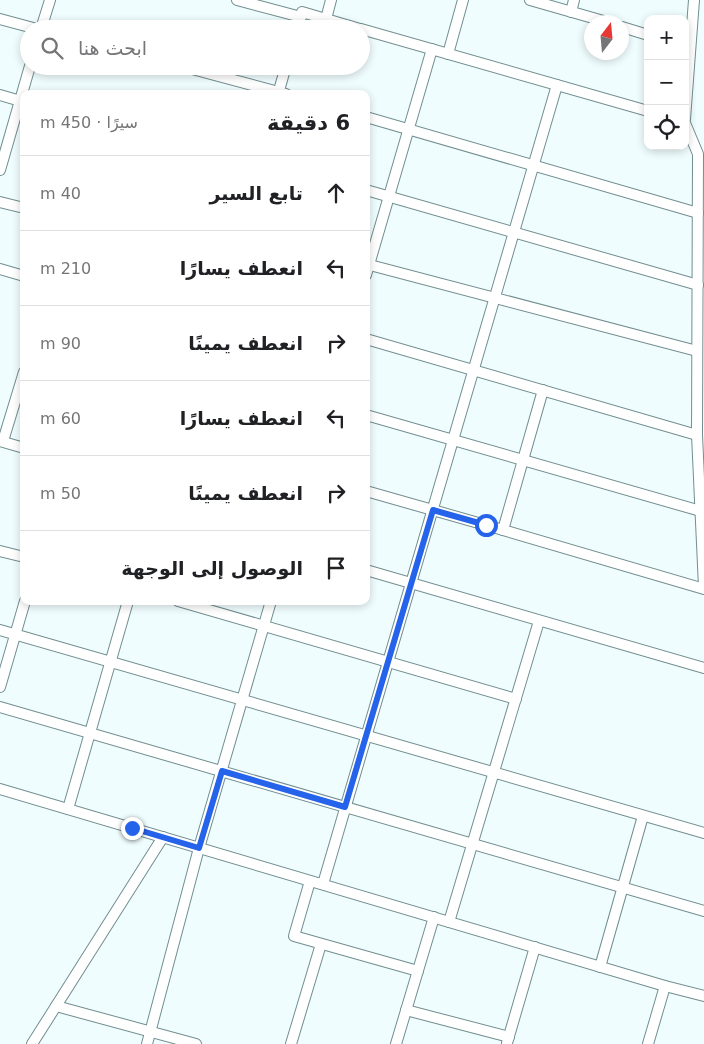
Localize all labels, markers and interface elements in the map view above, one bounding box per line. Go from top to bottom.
north arrow [584,15,629,60]
map controls [644,15,689,150]
button: + [644,15,689,60]
search box [20,20,370,75]
icon: search [38,34,66,62]
text: ابحث هنا [78,37,147,59]
button: − [644,60,689,105]
button: locate [644,105,689,150]
text: 6 دقيقة [267,111,350,135]
text: سيرًا · 450 m [40,113,138,132]
icon: ahead [322,179,350,207]
text: تابع السير [209,182,303,204]
text: 40 m [40,184,81,203]
icon: left [322,254,350,282]
text: انعطف يسارًا [180,257,303,279]
text: 210 m [40,259,91,278]
icon: right [322,329,350,357]
text: انعطف يمينًا [188,332,303,354]
text: 90 m [40,334,81,353]
icon: left [322,404,350,432]
text: انعطف يسارًا [180,407,303,429]
text: 60 m [40,409,81,428]
icon: right [322,479,350,507]
text: انعطف يمينًا [188,482,303,504]
text: 50 m [40,484,81,503]
route start [475,514,498,537]
icon: arrive [322,554,350,582]
text: الوصول إلى الوجهة [121,557,303,579]
route end [121,817,144,840]

